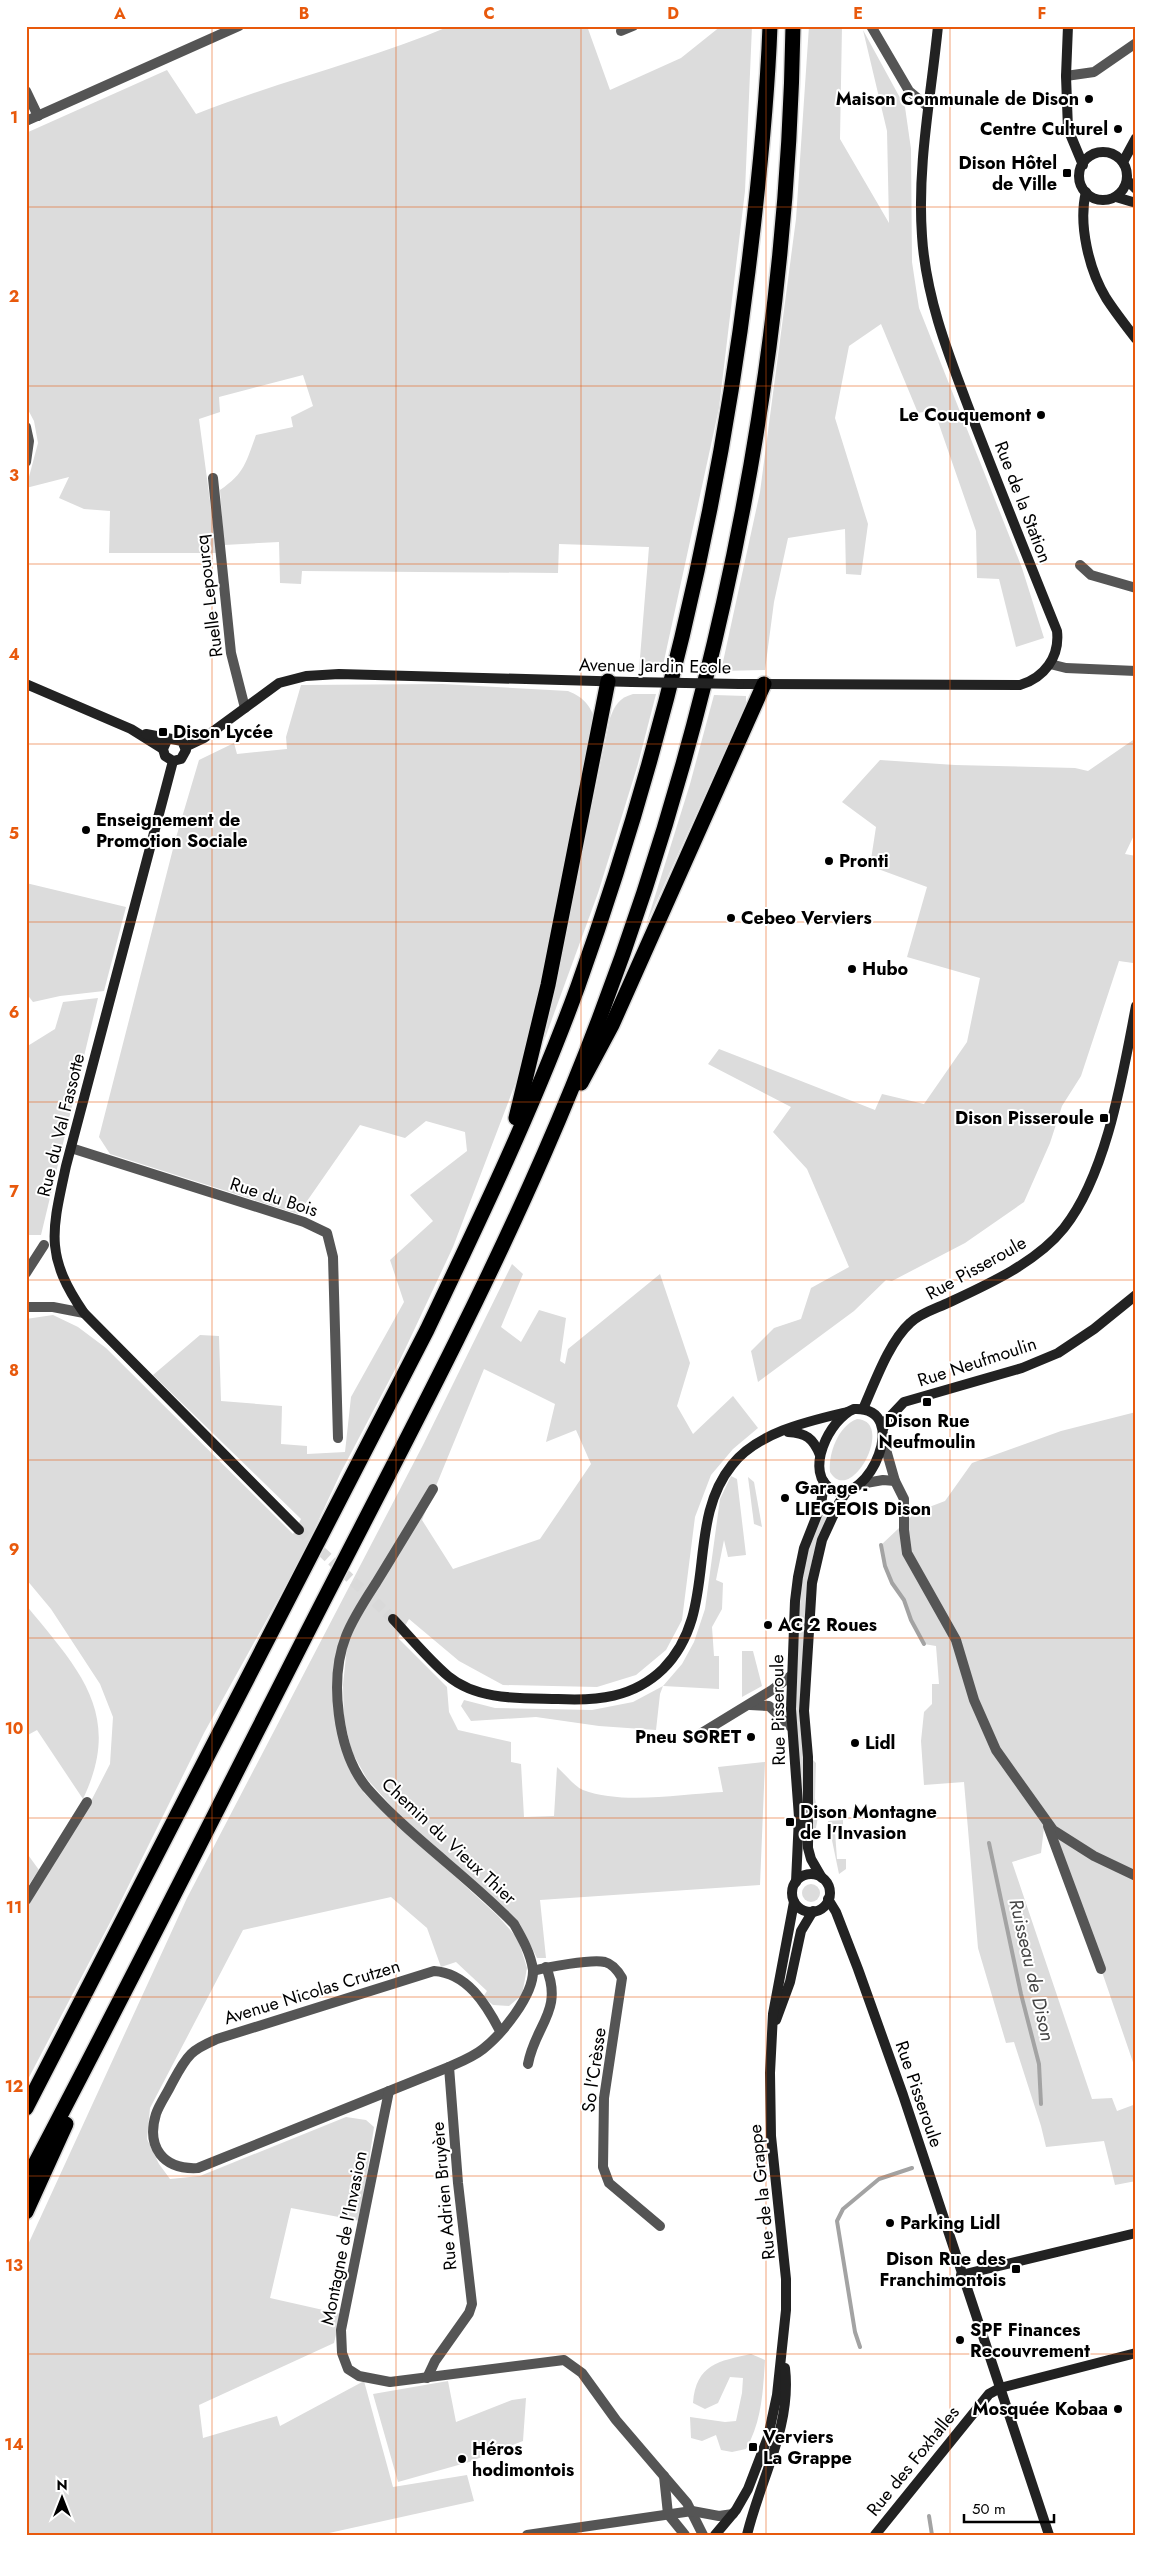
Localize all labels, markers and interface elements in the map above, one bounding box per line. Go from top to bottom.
text: A [113,2,126,25]
text: B [299,2,309,25]
text: C [483,2,495,25]
text: D [667,2,679,25]
text: E [853,2,863,25]
text: F [1038,2,1046,25]
place label: Maison Communale de Dison [836,86,1079,112]
marker: Maison Communale de Dison [1083,93,1095,105]
text: 1 [10,106,18,129]
place label: Centre Culturel [980,116,1108,142]
marker: Centre Culturel [1112,123,1124,135]
place label: Dison Hôtel de Ville [959,150,1057,197]
marker: Dison Hôtel de Ville [1061,167,1073,179]
text: 2 [9,285,19,308]
place label: Le Couquemont [899,402,1031,428]
marker: Le Couquemont [1035,409,1047,421]
street label: Rue de la Station [988,437,1058,567]
text: 3 [9,464,19,487]
street label: Ruelle Lepourcq [189,533,229,659]
text: 4 [8,643,20,666]
street label: Avenue Jardin Ecole [579,652,731,680]
place label: Dison Lycée [173,719,273,745]
marker: Dison Lycée [157,726,169,738]
place label: Enseignement de Promotion Sociale [96,807,248,854]
text: 5 [9,822,19,845]
marker: Enseignement de Promotion Sociale [80,824,92,836]
place label: Pronti [839,848,889,874]
marker: Pronti [823,855,835,867]
place label: Cebeo Verviers [741,905,872,931]
marker: Cebeo Verviers [725,912,737,924]
place label: Hubo [862,956,909,982]
marker: Hubo [846,963,858,975]
text: 6 [9,1001,19,1024]
street label: Rue du Val Fassotte [31,1051,91,1199]
place label: Dison Pisseroule [955,1105,1094,1131]
marker: Dison Pisseroule [1098,1112,1110,1124]
street label: Rue du Bois [227,1171,321,1223]
text: 7 [9,1180,19,1203]
street label: Rue Pisseroule [921,1230,1031,1306]
street label: Rue Neufmoulin [914,1331,1040,1393]
text: 8 [9,1359,19,1382]
marker: Dison Rue Neufmoulin [921,1396,933,1408]
place label: Dison Rue Neufmoulin [878,1408,976,1455]
place label: Garage - LIEGEOIS Dison [795,1475,931,1522]
marker: Garage - LIEGEOIS Dison [779,1492,791,1504]
text: 9 [9,1538,19,1561]
place label: AC 2 Roues [777,1612,877,1638]
marker: AC 2 Roues [762,1619,774,1631]
street label: Rue Pisseroule [764,1654,792,1766]
text: 10 [5,1717,23,1740]
place label: Pneu SORET [635,1724,742,1750]
place label: Lidl [865,1730,895,1756]
marker: Pneu SORET [745,1731,757,1743]
marker: Lidl [849,1737,861,1749]
street label: Chemin du Vieux Thier [376,1772,523,1911]
place label: Dison Montagne de l'Invasion [800,1799,937,1846]
marker: Dison Montagne de l'Invasion [784,1816,796,1828]
text: 11 [6,1896,22,1919]
water label: Ruisseau de Dison [1003,1896,1061,2044]
street label: Avenue Nicolas Crutzen [221,1953,403,2031]
street label: So l'Crèsse [575,2026,613,2114]
street label: Rue Pisseroule [889,2037,949,2151]
text: 12 [5,2075,23,2098]
street label: Rue Adrien Bruyère [425,2121,463,2271]
street label: Rue de la Grappe [742,2123,782,2261]
street label: Montagne de l'Invasion [314,2149,374,2327]
place label: Parking Lidl [900,2210,1000,2236]
marker: Parking Lidl [884,2217,896,2229]
place label: Dison Rue des Franchimontois [880,2246,1006,2293]
text: 13 [5,2254,23,2277]
marker: Dison Rue des Franchimontois [1010,2263,1022,2275]
place label: SPF Finances Recouvrement [970,2317,1090,2364]
marker: SPF Finances Recouvrement [954,2334,966,2346]
place label: Mosquée Kobaa [972,2396,1108,2422]
street label: Rue des Foxhalles [860,2400,966,2522]
marker: Mosquée Kobaa [1112,2403,1124,2415]
place label: Verviers La Grappe [762,2424,852,2471]
text: 14 [4,2433,24,2456]
place label: Héros hodimontois [472,2436,574,2483]
marker: Verviers La Grappe [747,2441,759,2453]
marker: Héros hodimontois [456,2453,468,2465]
north arrow [38,2474,88,2524]
text: N [56,2475,68,2495]
scale bar [964,2491,1054,2523]
text: 50 m [972,2498,1006,2520]

